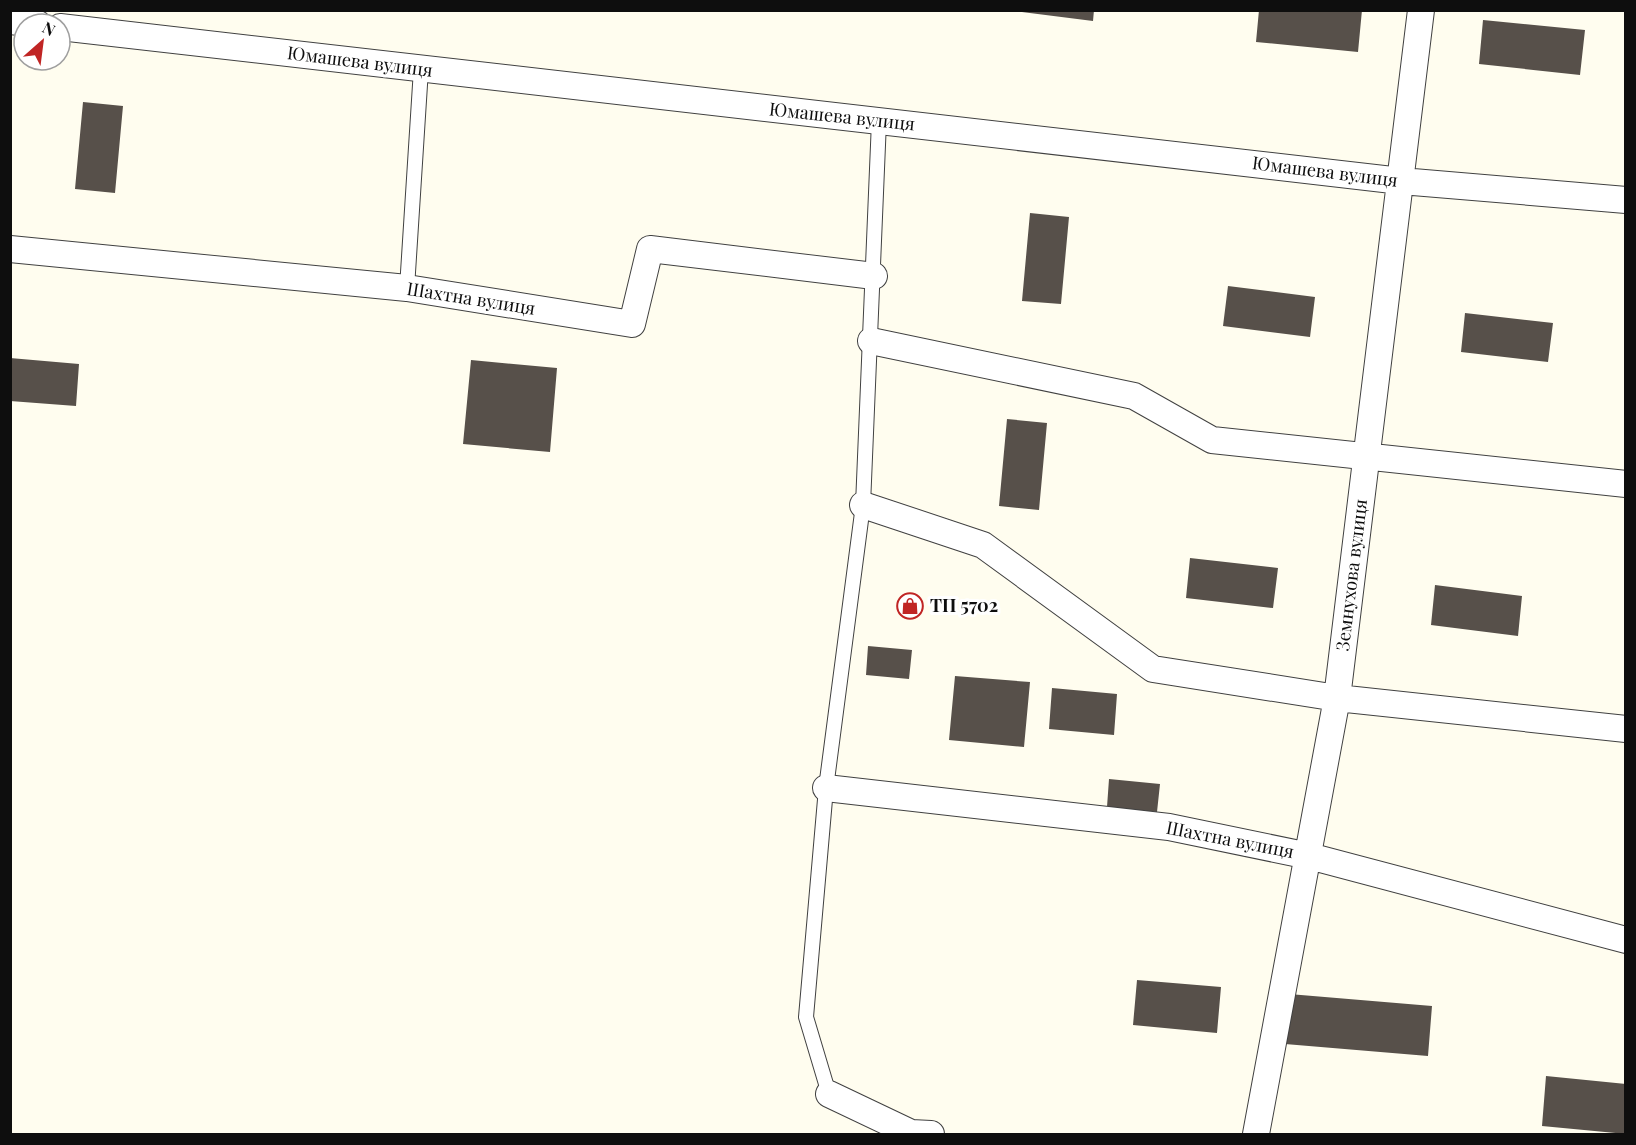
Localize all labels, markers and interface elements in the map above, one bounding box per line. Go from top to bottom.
north arrow [12,12,72,72]
text: N [39,16,60,41]
street label: Юмашева вулиця [286,40,435,82]
street label: Юмашева вулиця [768,96,917,136]
street label: Юмашева вулиця [1251,150,1400,192]
street label: Шахтна вулиця [405,276,537,320]
street label: Земнухова вулиця [1330,497,1372,652]
shop icon: ТП 5702 [895,591,925,621]
place label: ТП 5702 [930,593,998,617]
street label: Шахтна вулиця [1164,815,1296,863]

